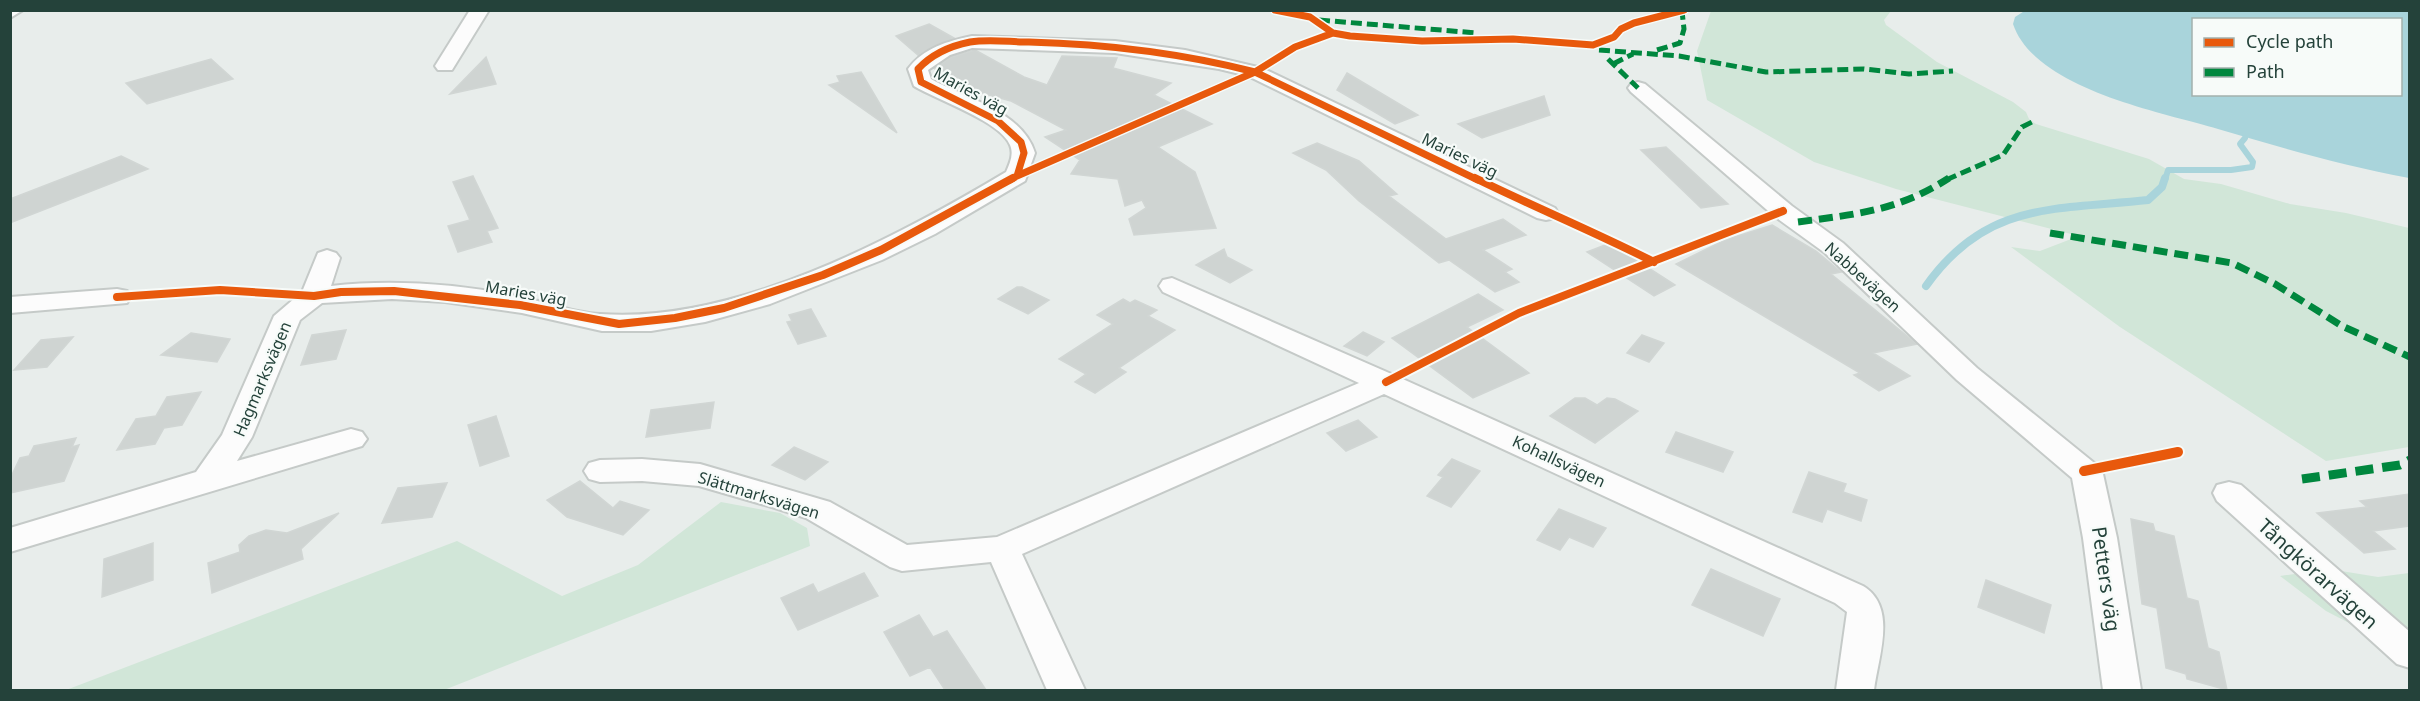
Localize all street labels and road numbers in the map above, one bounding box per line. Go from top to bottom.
street label: Maries väg [930,61,1012,121]
street label: Maries väg [1418,127,1502,183]
street label: Nabbevägen [1820,237,1906,317]
street label: Maries väg [484,275,568,311]
street label: Hagmarksvägen [228,318,296,440]
street label: Kohallsvägen [1509,430,1609,492]
street label: Slättmarksvägen [696,466,822,524]
street label: Tångkörarvägen [2253,512,2384,635]
street label: Petters väg [2086,525,2127,633]

